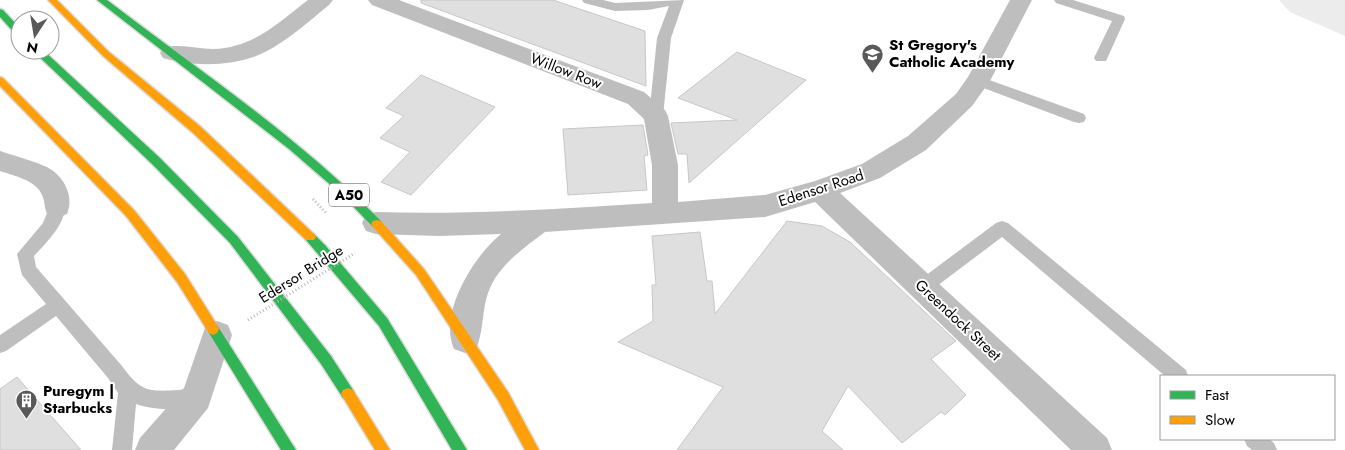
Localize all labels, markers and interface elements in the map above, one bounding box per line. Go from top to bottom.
north arrow [10,10,60,60]
place label: St Gregory's Catholic Academy [889,34,1014,73]
text: N [25,37,40,59]
school or university icon: St Gregory's Catholic Academy [861,42,885,73]
street label: Willow Row [527,47,606,95]
street label: Edensor Road [775,164,867,212]
road number: A50 [329,184,369,206]
street label: Edersor Bridge [255,239,348,309]
street label: Greendock Street [910,274,1006,366]
legend [1160,375,1335,440]
place label: Puregym | Starbucks [43,380,114,419]
text: Fast [1205,384,1229,406]
building icon: Puregym | Starbucks [15,388,39,419]
text: Slow [1205,409,1236,431]

